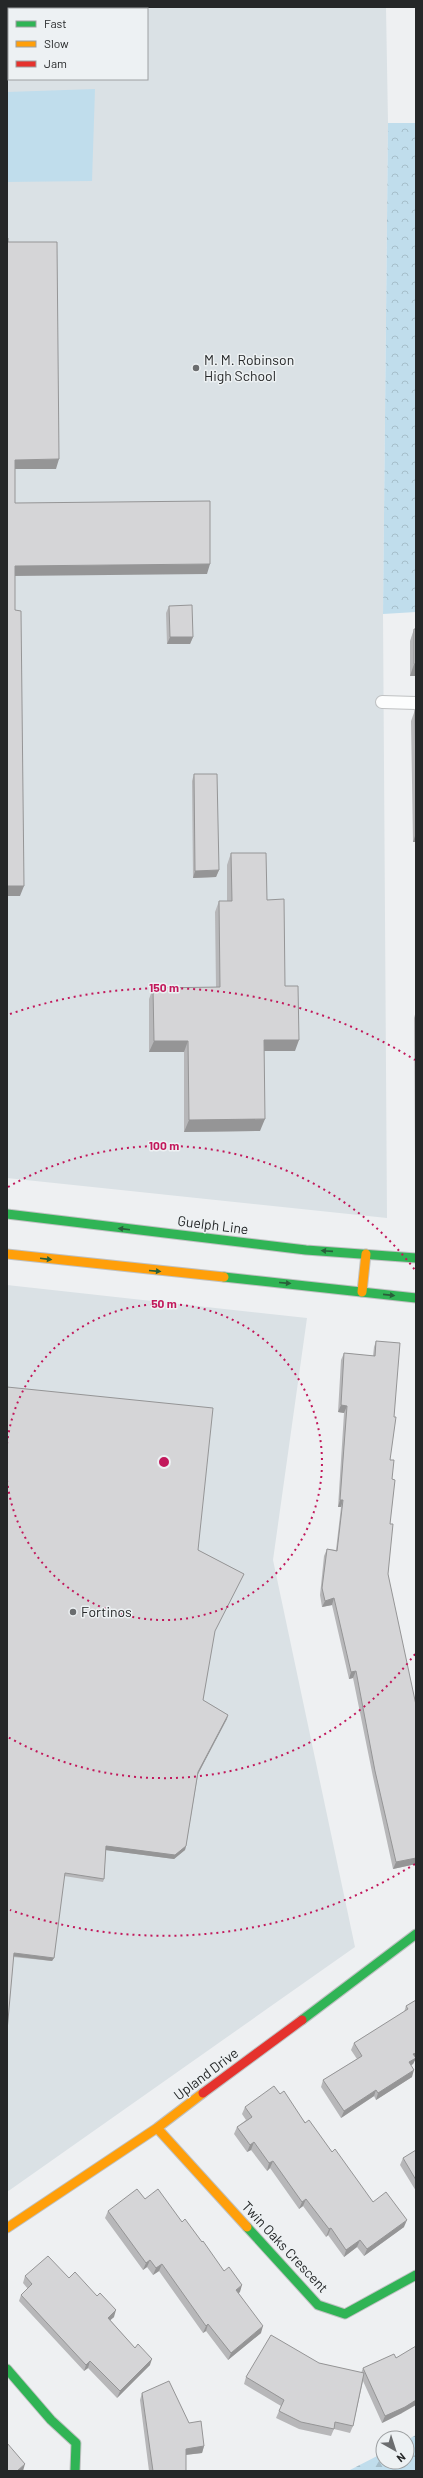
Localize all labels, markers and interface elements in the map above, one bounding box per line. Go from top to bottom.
legend [8,8,148,80]
text: Fast [44,16,67,30]
text: Slow [44,36,69,50]
text: Jam [44,56,67,70]
place label: M. M. Robinson High School [204,351,294,384]
marker: M. M. Robinson High School [191,363,201,373]
text: 150 m [149,980,179,994]
text: 100 m [149,1138,179,1152]
street label: Guelph Line [177,1212,249,1237]
one-way arrow [118,1225,130,1232]
one-way arrow [321,1248,333,1255]
one-way arrow [40,1256,52,1262]
one-way arrow [149,1268,161,1275]
one-way arrow [279,1279,291,1286]
one-way arrow [383,1292,395,1298]
text: 50 m [151,1296,177,1310]
centre of rings [157,1455,171,1469]
place label: Fortinos [81,1603,132,1620]
marker: Fortinos [68,1607,78,1617]
street label: Upland Drive [170,2044,241,2103]
street label: Twin Oaks Crescent [239,2197,332,2296]
north arrow [375,2430,415,2470]
text: N [395,2451,409,2466]

